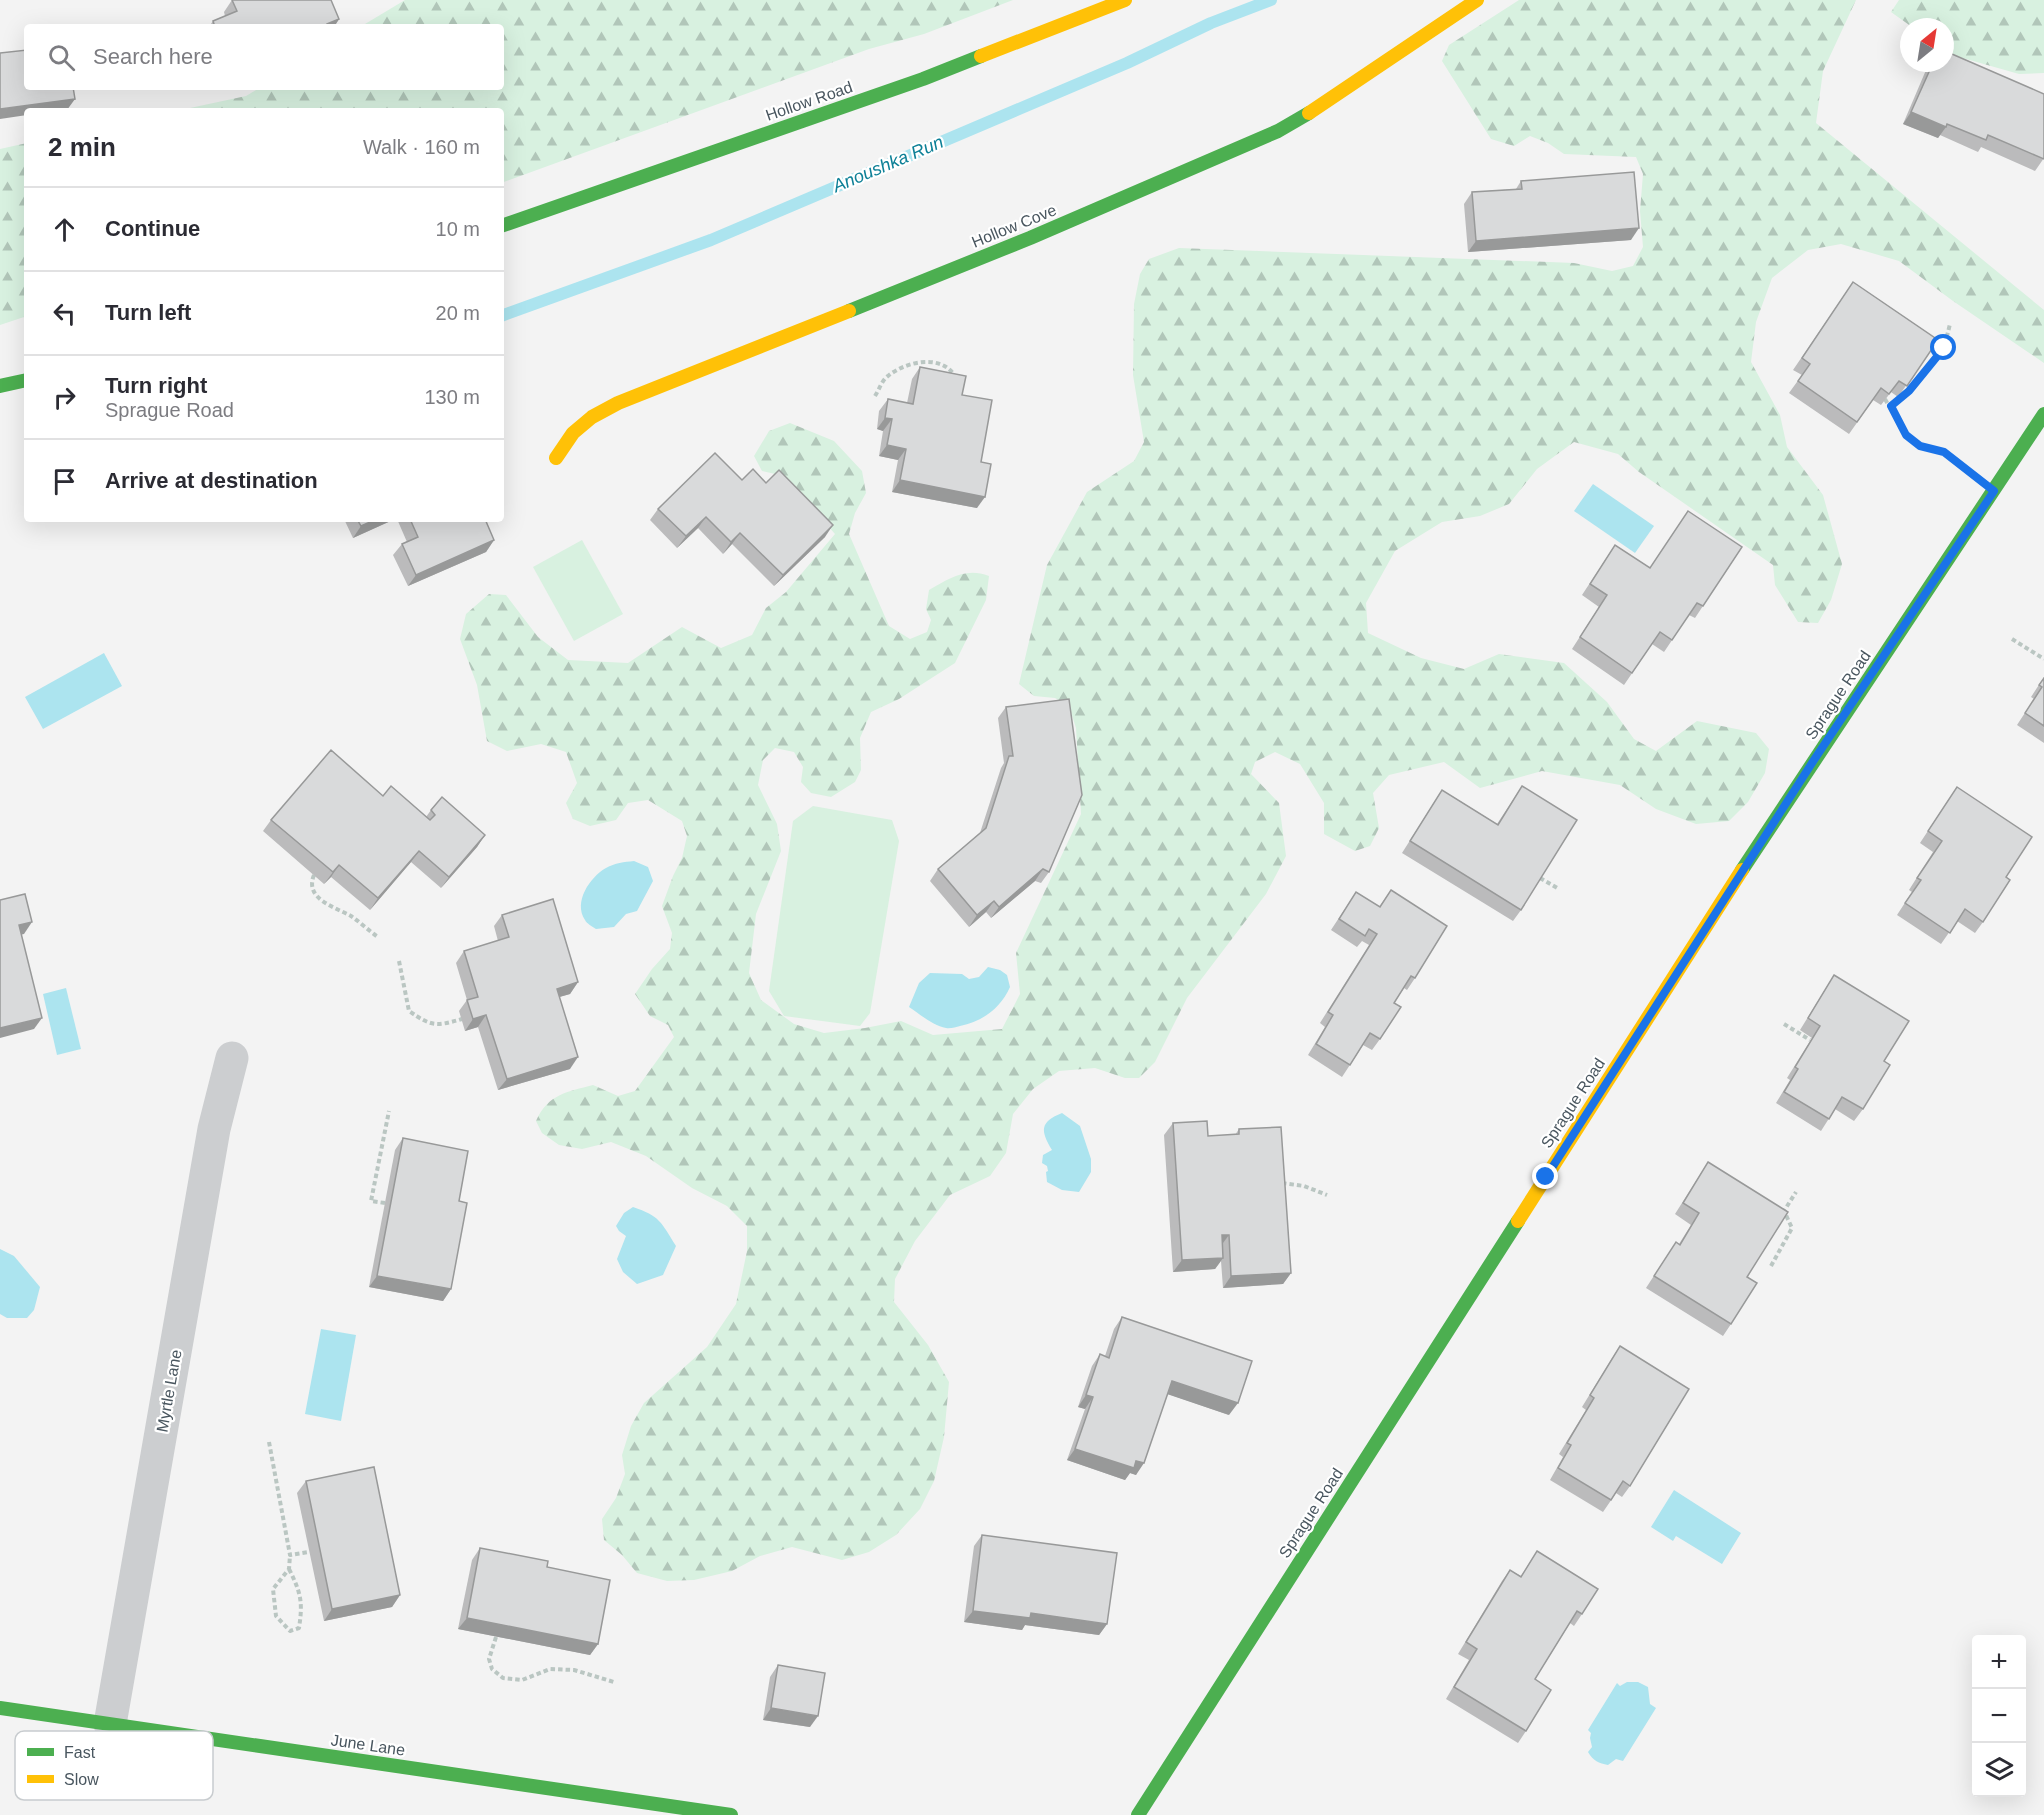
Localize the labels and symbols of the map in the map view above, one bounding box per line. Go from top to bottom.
north arrow [1900,18,1954,72]
street label: Hollow Road [763,78,855,124]
water label: Anoushka Run [829,132,946,197]
street label: Hollow Cove [969,201,1059,251]
route start [1930,334,1956,360]
street label: Sprague Road [1802,647,1874,743]
street label: Sprague Road [1538,1055,1608,1151]
route end [1532,1163,1558,1189]
street label: Myrtle Lane [153,1348,185,1434]
street label: Sprague Road [1276,1465,1346,1561]
legend [15,1731,213,1800]
street label: June Lane [330,1731,406,1759]
text: Fast [64,1744,96,1761]
text: Slow [64,1771,99,1788]

